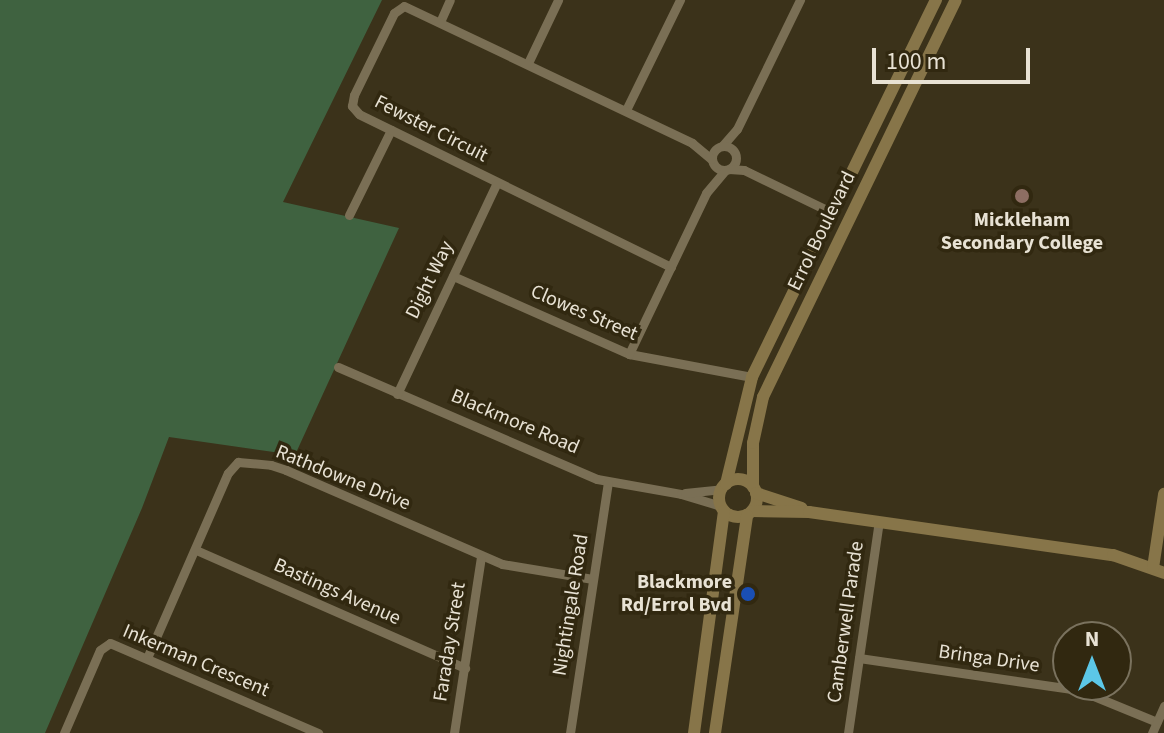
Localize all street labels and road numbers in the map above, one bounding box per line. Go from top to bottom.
street label: Fewster Circuit [370,90,492,168]
street label: Errol Boulevard [783,167,861,295]
street label: Dight Way [401,237,459,323]
street label: Clowes Street [527,280,641,346]
street label: Blackmore Road [447,384,583,460]
street label: Rathdowne Drive [272,440,414,516]
street label: Nightingale Road [548,532,594,678]
street label: Camberwell Parade [823,540,869,704]
street label: Bastings Avenue [270,553,404,631]
street label: Faraday Street [429,581,471,703]
street label: Inkerman Crescent [119,619,273,703]
street label: Bringa Drive [937,640,1041,678]

